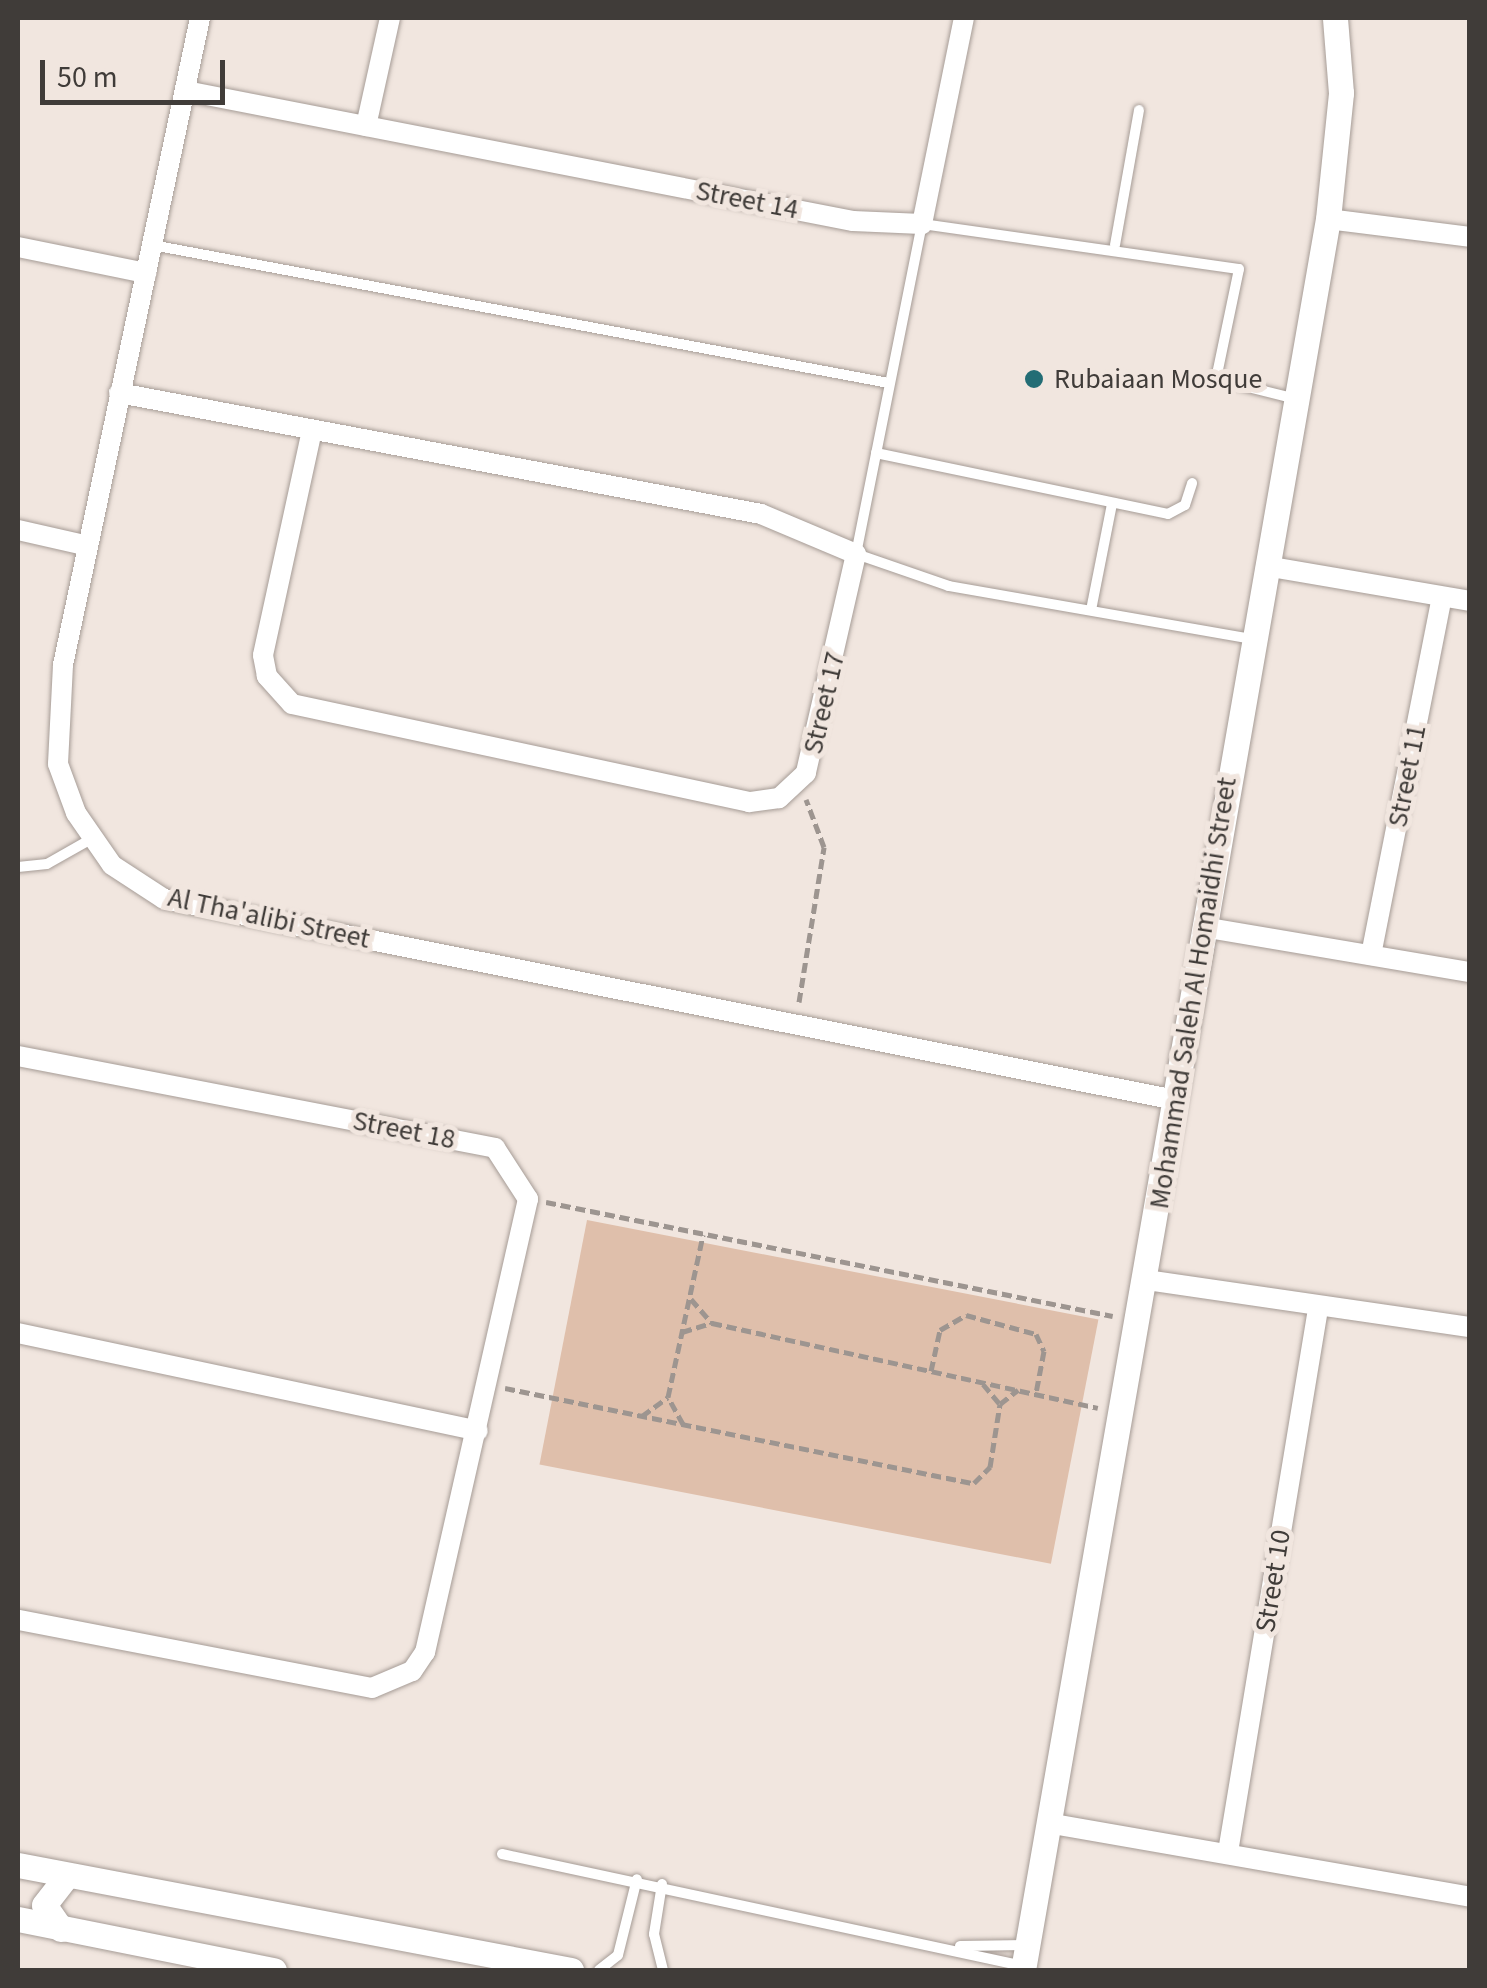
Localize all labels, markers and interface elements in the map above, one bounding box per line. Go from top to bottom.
scale bar [45,40,230,102]
text: 50 m [57,56,118,99]
street label: Street 14 [693,174,801,226]
place label: Rubaiaan Mosque [1054,362,1262,396]
marker: Rubaiaan Mosque [1023,368,1045,390]
street label: Street 17 [796,649,852,757]
street label: Street 11 [1381,722,1433,830]
street label: Mohammad Saleh Al Homaidhi Street [1142,775,1244,1211]
street label: Al Tha'alibi Street [165,880,373,956]
street label: Street 18 [350,1104,458,1156]
street label: Street 10 [1248,1527,1298,1635]

